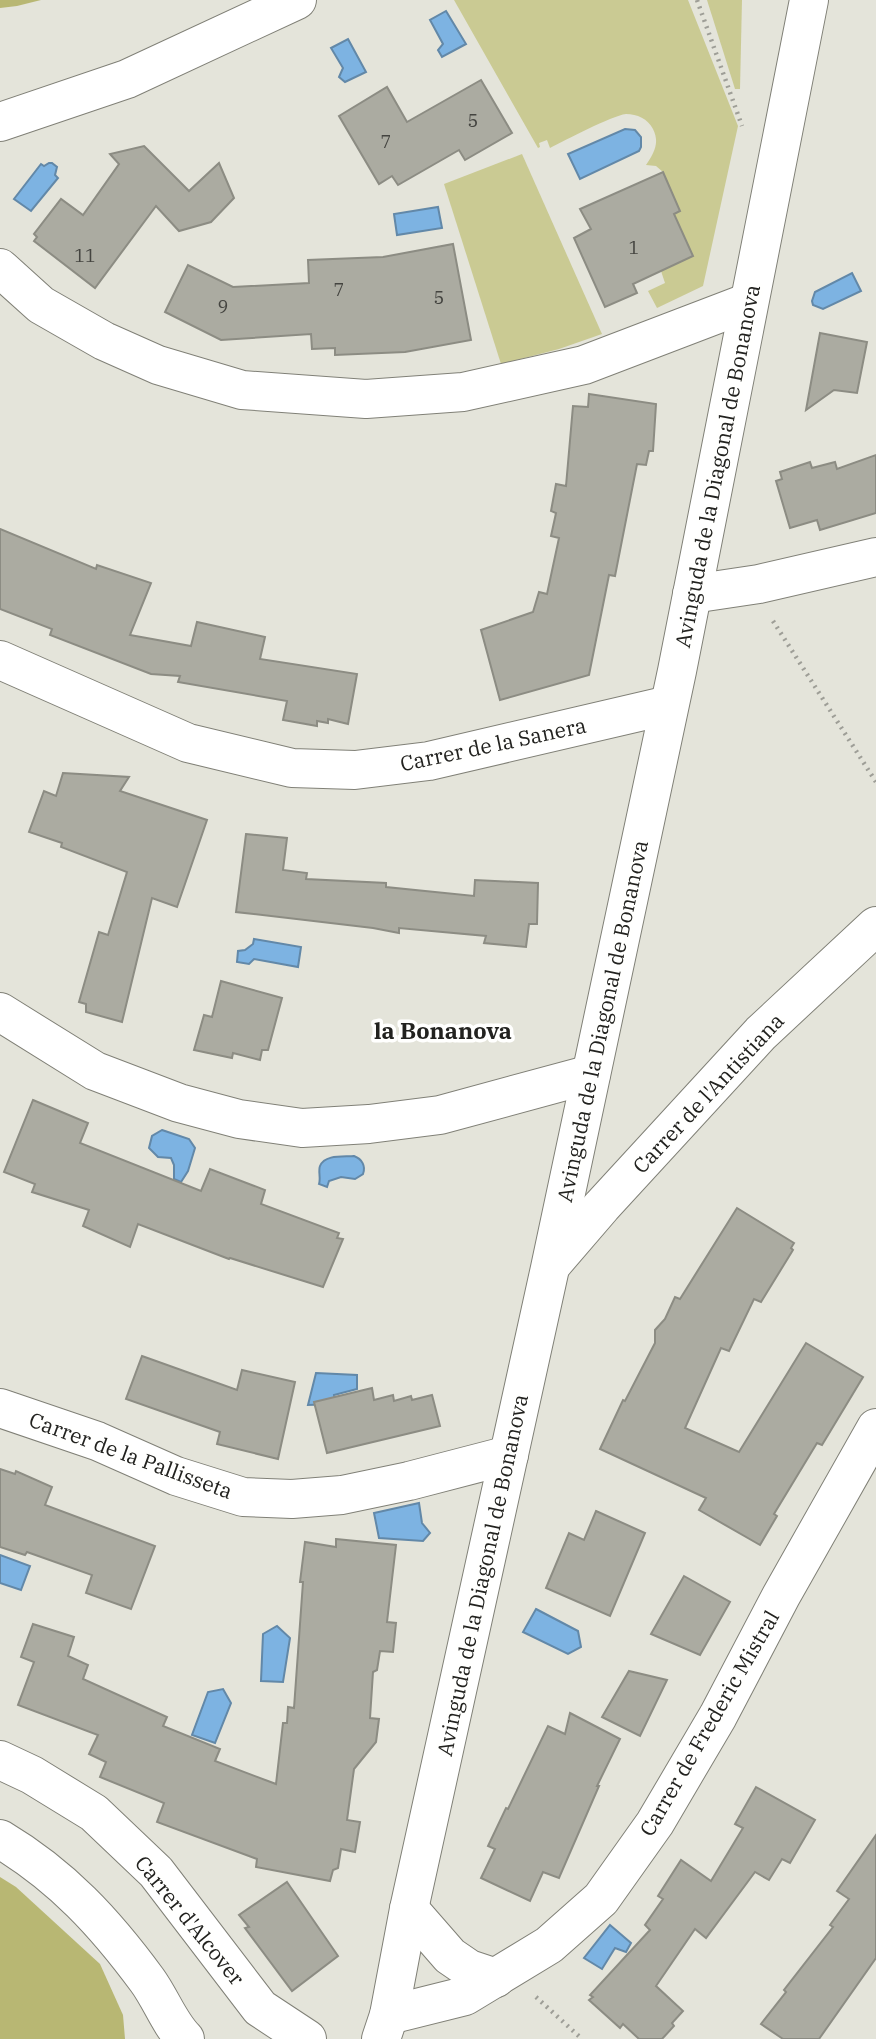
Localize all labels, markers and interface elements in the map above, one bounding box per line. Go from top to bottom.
house number: 5 [468,109,478,132]
house number: 7 [381,130,391,153]
house number: 1 [629,236,639,259]
house number: 11 [74,244,96,267]
house number: 7 [334,278,344,301]
street label: Avinguda de la Diagonal de Bonanova [668,282,766,650]
house number: 5 [434,286,444,309]
house number: 9 [218,295,228,318]
street label: Carrer de la Sanera [397,711,589,777]
street label: Avinguda de la Diagonal de Bonanova [550,837,654,1205]
street label: Carrer de l'Antistiana [626,1007,790,1179]
district label: la Bonanova [374,1015,512,1045]
street label: Avinguda de la Diagonal de Bonanova [430,1391,534,1759]
street label: Carrer de la Pallisseta [25,1405,237,1505]
street label: Carrer de Frederic Mistral [633,1605,785,1841]
street label: Carrer d'Alcover [129,1849,251,1991]

